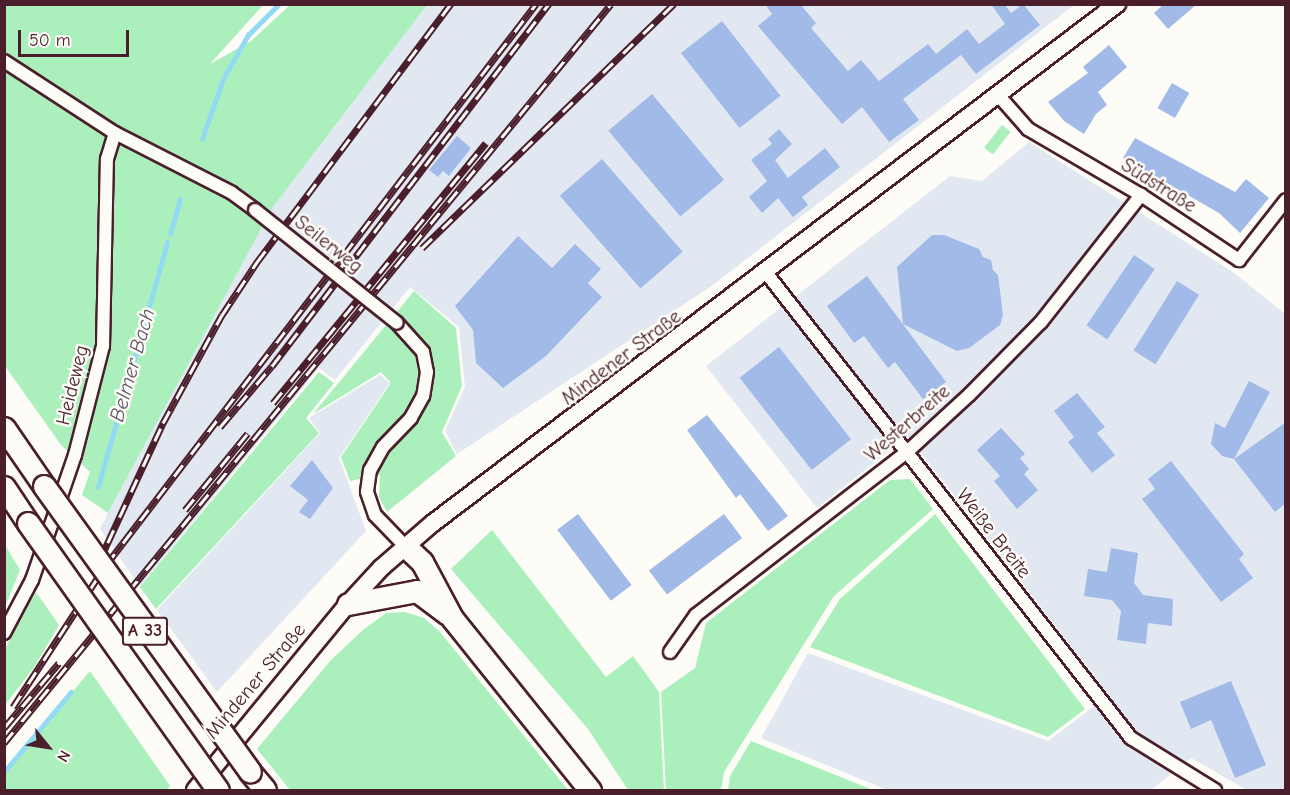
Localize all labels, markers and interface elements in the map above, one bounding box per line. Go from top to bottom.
scale bar [21,18,132,56]
text: 50 m [29,30,71,51]
street label: Südstraße [1117,152,1201,218]
street label: Seilerweg [290,210,368,278]
street label: Mindener Straße [556,304,686,410]
water label: Belmer Bach [104,305,160,425]
street label: Heideweg [50,342,94,428]
street label: Westerbreite [859,379,955,467]
street label: Weiße Breite [951,483,1037,583]
road number: A 33 [121,616,169,646]
street label: Mindener Straße [200,618,310,744]
north arrow [18,717,78,777]
text: N [53,747,74,765]

